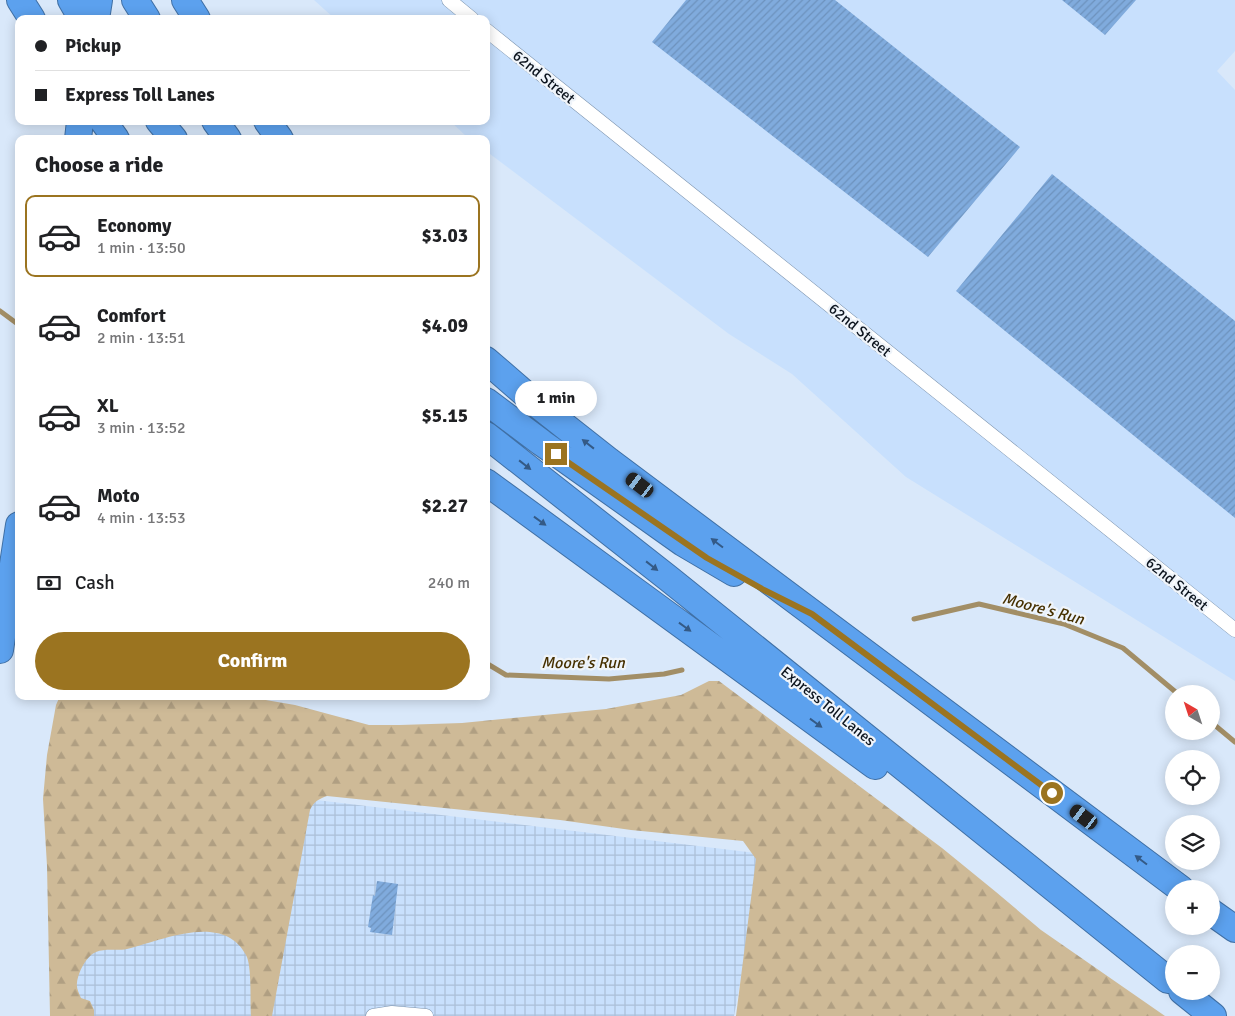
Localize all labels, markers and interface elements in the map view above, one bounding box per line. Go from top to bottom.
text: Pickup [65,34,121,58]
street label: 62nd Street [509,46,579,108]
text: Express Toll Lanes [65,83,215,107]
text: Choose a ride [35,151,163,178]
icon: car [37,214,82,259]
text: Economy [97,214,171,238]
text: $3.03 [422,224,468,248]
text: 1 min · 13:50 [97,238,186,258]
street label: 62nd Street [825,299,895,361]
icon: car [37,304,82,349]
text: Comfort [97,304,166,328]
text: $4.09 [422,314,468,338]
text: 2 min · 13:51 [97,328,186,348]
callout: 1 min [515,382,597,416]
text: 1 min [537,388,575,408]
icon: car [37,394,82,439]
text: XL [97,394,119,418]
text: $5.15 [422,404,468,428]
text: 3 min · 13:52 [97,418,186,438]
one-way arrow [582,439,595,450]
route end [545,443,567,465]
one-way arrow [518,460,531,471]
car [623,470,656,500]
icon: car [37,484,82,529]
text: Moto [97,484,140,508]
text: $2.27 [422,494,468,518]
text: 4 min · 13:53 [97,508,186,528]
one-way arrow [533,516,547,526]
one-way arrow [711,537,724,548]
street label: 62nd Street [1142,553,1212,615]
one-way arrow [645,560,658,571]
icon: cash [35,569,63,597]
text: Cash [75,571,115,595]
text: 240 m [428,573,470,593]
water label: Moore's Run [1000,589,1087,630]
one-way arrow [678,622,692,632]
button: Confirm [35,632,470,690]
water label: Moore's Run [541,653,626,673]
street label: Express Toll Lanes [777,663,879,750]
north arrow [1165,685,1220,740]
map controls [1165,685,1220,1000]
one-way arrow [809,718,823,728]
button: locate [1165,750,1220,805]
route start [1041,782,1063,804]
car [1067,802,1100,832]
button: layers [1165,815,1220,870]
one-way arrow [1135,854,1148,865]
button: + [1165,880,1220,935]
button: − [1165,945,1220,1000]

